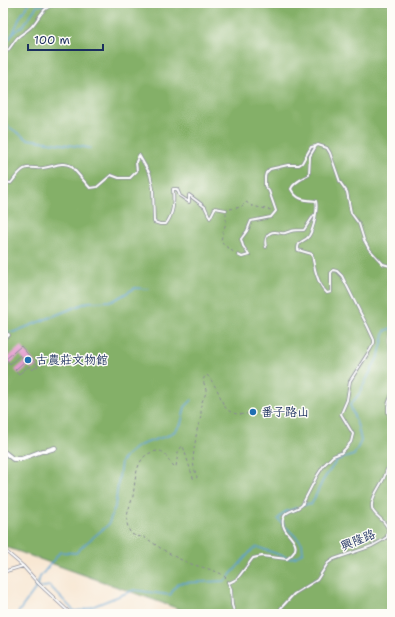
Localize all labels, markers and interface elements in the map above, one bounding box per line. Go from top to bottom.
scale bar [28,26,103,52]
text: 100 m [34,32,70,48]
place label: 古農莊文物館 [36,352,108,368]
marker: 古農莊文物館 [23,355,33,365]
place label: 番子路山 [261,404,309,420]
marker: 番子路山 [248,407,258,417]
street label: 興隆路 [338,526,378,554]

